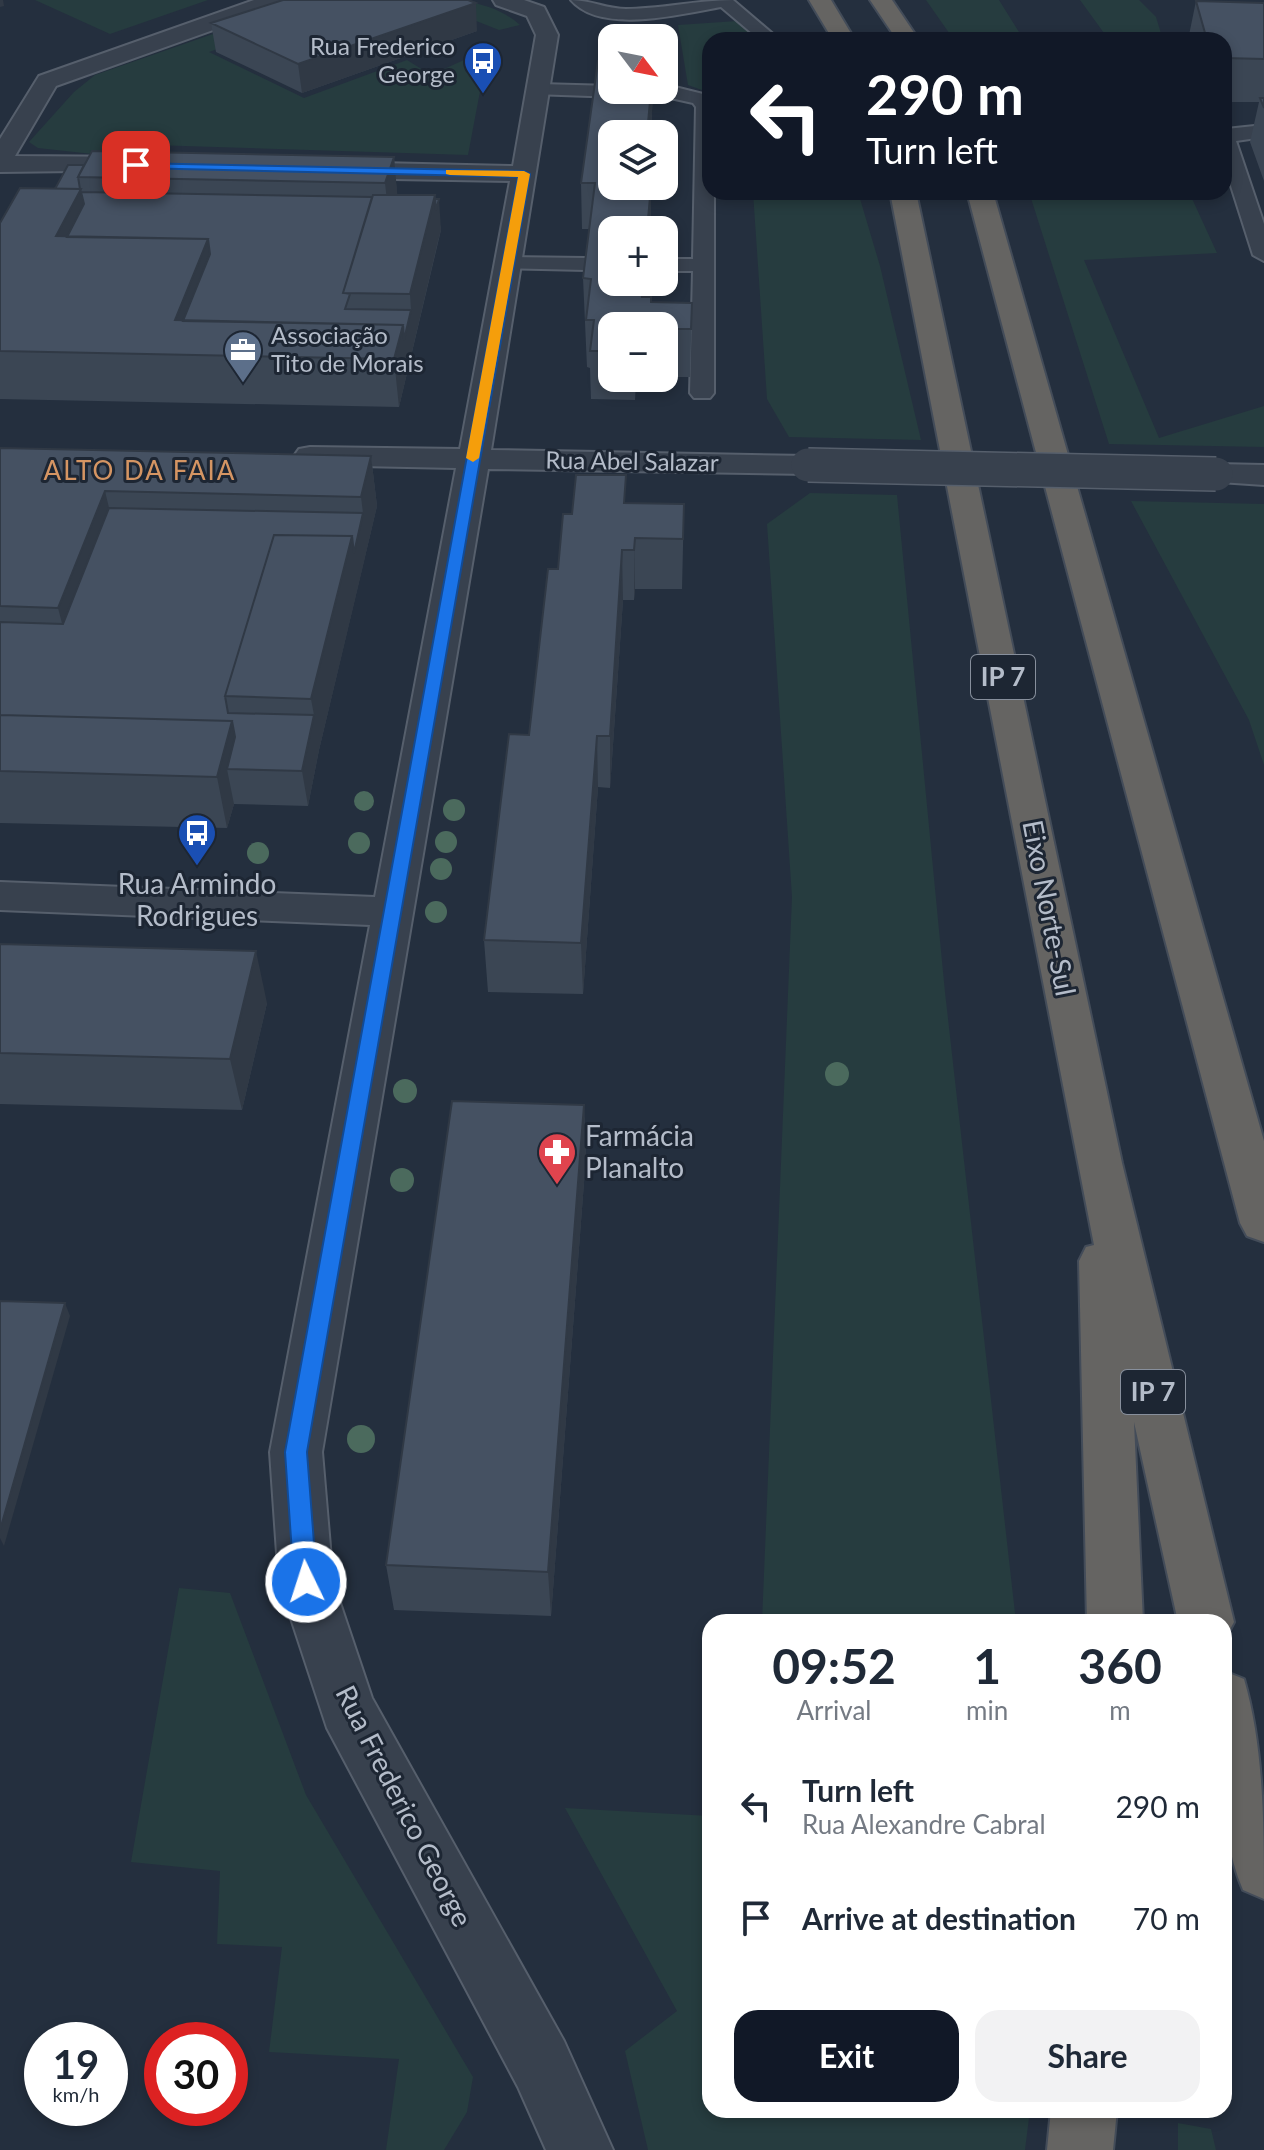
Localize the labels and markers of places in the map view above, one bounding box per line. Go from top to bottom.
place label: Rua Frederico George [310,31,455,88]
bus stop icon: Rua Frederico George [462,40,504,95]
pin [102,131,170,199]
place label: Associação Tito de Morais [271,320,424,377]
office icon: Associação Tito de Morais [222,329,264,384]
bus stop icon: Rua Armindo Rodrigues [176,812,218,867]
place label: Rua Armindo Rodrigues [118,866,276,932]
place label: Farmácia Planalto [585,1118,694,1184]
pharmacy icon: Farmácia Planalto [536,1131,578,1186]

